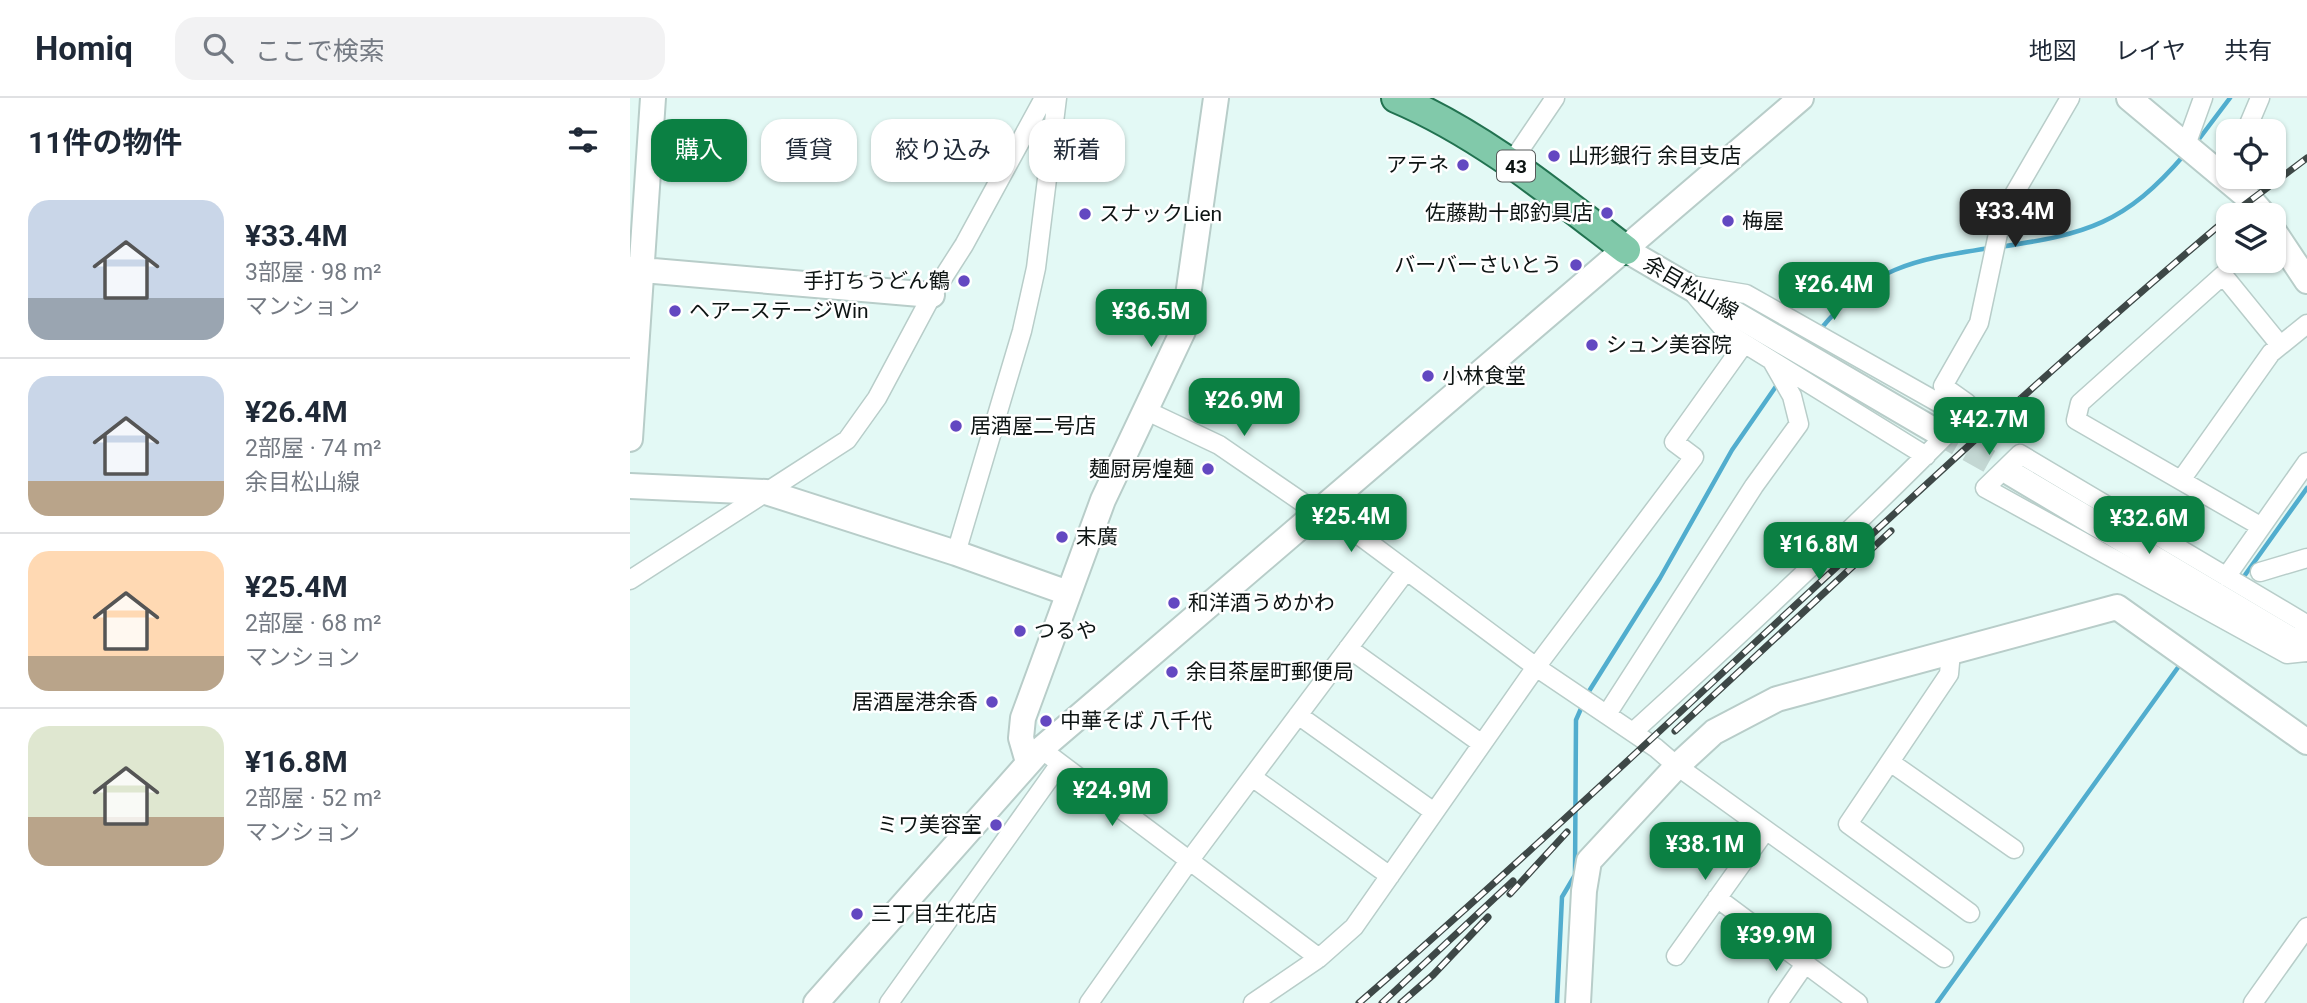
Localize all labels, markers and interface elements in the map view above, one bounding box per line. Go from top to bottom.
search box [175,17,665,80]
text: Homiq [35,29,133,68]
icon: search [199,29,237,67]
text: ここで検索 [255,36,385,66]
text: 地図 [2029,37,2077,65]
text: レイヤ [2115,37,2186,65]
text: 共有 [2224,37,2272,65]
chip: 購入 [651,119,747,182]
chip: 賃貸 [761,119,857,182]
chip: 絞り込み [871,119,1015,182]
chip: 新着 [1029,119,1125,182]
map controls [2216,119,2286,273]
button: locate [2216,119,2286,189]
icon: filters [564,121,602,159]
text: 11件の物件 [28,125,182,160]
place label: 山形銀行 余目支店 [1568,144,1741,168]
marker: 山形銀行 余目支店 [1546,148,1562,164]
road number: 43 [1497,150,1535,181]
place label: アテネ [1386,153,1449,177]
marker: アテネ [1455,157,1471,173]
pin: ¥33.4M [1958,190,2072,249]
text: ¥33.4M [1976,198,2054,225]
place label: 佐藤勘十郎釣具店 [1425,201,1593,225]
place label: スナックLien [1099,202,1222,226]
button: layers [2216,203,2286,273]
marker: 佐藤勘十郎釣具店 [1599,205,1615,221]
marker: スナックLien [1077,206,1093,222]
place label: 梅屋 [1742,209,1784,233]
marker: 梅屋 [1720,213,1736,229]
text: ¥33.4M [245,218,348,253]
icon: home [84,228,168,312]
street label: 余目松山線 [1640,251,1742,325]
place label: バーバーさいとう [1394,253,1562,277]
marker: バーバーさいとう [1568,257,1584,273]
text: 3部屋 · 98 m² [245,259,382,286]
pin: ¥26.4M [1777,262,1891,322]
place label: 手打ちうどん鶴 [803,269,950,293]
text: ¥26.4M [1795,271,1873,298]
marker: 手打ちうどん鶴 [956,273,972,289]
pin: ¥36.5M [1094,289,1208,349]
text: マンション [245,293,360,320]
text: ¥36.5M [1112,298,1190,325]
place label: ヘアーステージWin [689,299,869,323]
marker: ヘアーステージWin [667,303,683,319]
place label: シュン美容院 [1606,333,1732,357]
marker: シュン美容院 [1584,337,1600,353]
place label: 小林食堂 [1442,364,1526,388]
marker: 小林食堂 [1420,368,1436,384]
pin: ¥26.9M [1187,378,1301,438]
text: ¥26.9M [1205,387,1283,414]
text: ¥26.4M [245,394,348,429]
pin: ¥42.7M [1932,398,2046,457]
icon: home [84,404,168,488]
text: ¥42.7M [1950,406,2028,433]
place label: 居酒屋二号店 [970,414,1096,438]
marker: 居酒屋二号店 [948,418,964,434]
text: 2部屋 · 74 m² [245,435,382,462]
place label: 麺厨房煌麺 [1089,457,1194,481]
marker: 麺厨房煌麺 [1200,461,1216,477]
text: 余目松山線 [245,469,360,496]
pin: ¥25.4M [1294,494,1408,554]
pin: ¥32.6M [2092,496,2206,556]
text: ¥25.4M [1312,503,1390,530]
text: ¥32.6M [2110,505,2188,532]
pin: ¥16.8M [1762,522,1876,582]
place label: 末廣 [1076,525,1118,549]
marker: 末廣 [1054,529,1070,545]
text: ¥16.8M [1780,531,1858,558]
text: ¥25.4M [245,569,348,604]
icon: home [84,579,168,663]
place label: 和洋酒うめかわ [1188,591,1335,615]
marker: 和洋酒うめかわ [1166,595,1182,611]
text: 2部屋 · 68 m² [245,610,382,637]
place label: つるや [1034,619,1097,643]
marker: つるや [1012,623,1028,639]
text: マンション [245,644,360,671]
place label: 余目茶屋町郵便局 [1186,660,1354,684]
marker: 余目茶屋町郵便局 [1164,664,1180,680]
place label: 居酒屋港余香 [852,690,978,714]
marker: 居酒屋港余香 [984,694,1000,710]
place label: 中華そば 八千代 [1060,709,1212,733]
marker: 中華そば 八千代 [1038,713,1054,729]
text: ¥16.8M [245,744,348,779]
icon: home [84,754,168,838]
pin: ¥24.9M [1055,768,1169,828]
text: ¥24.9M [1073,777,1151,804]
text: 2部屋 · 52 m² [245,785,382,812]
place label: ミワ美容室 [877,813,982,837]
marker: ミワ美容室 [988,817,1004,833]
text: マンション [245,819,360,846]
pin: ¥38.1M [1648,822,1762,882]
text: ¥38.1M [1666,831,1744,858]
place label: 三丁目生花店 [871,902,997,926]
marker: 三丁目生花店 [849,906,865,922]
pin: ¥39.9M [1719,914,1833,973]
text: ¥39.9M [1737,922,1815,949]

